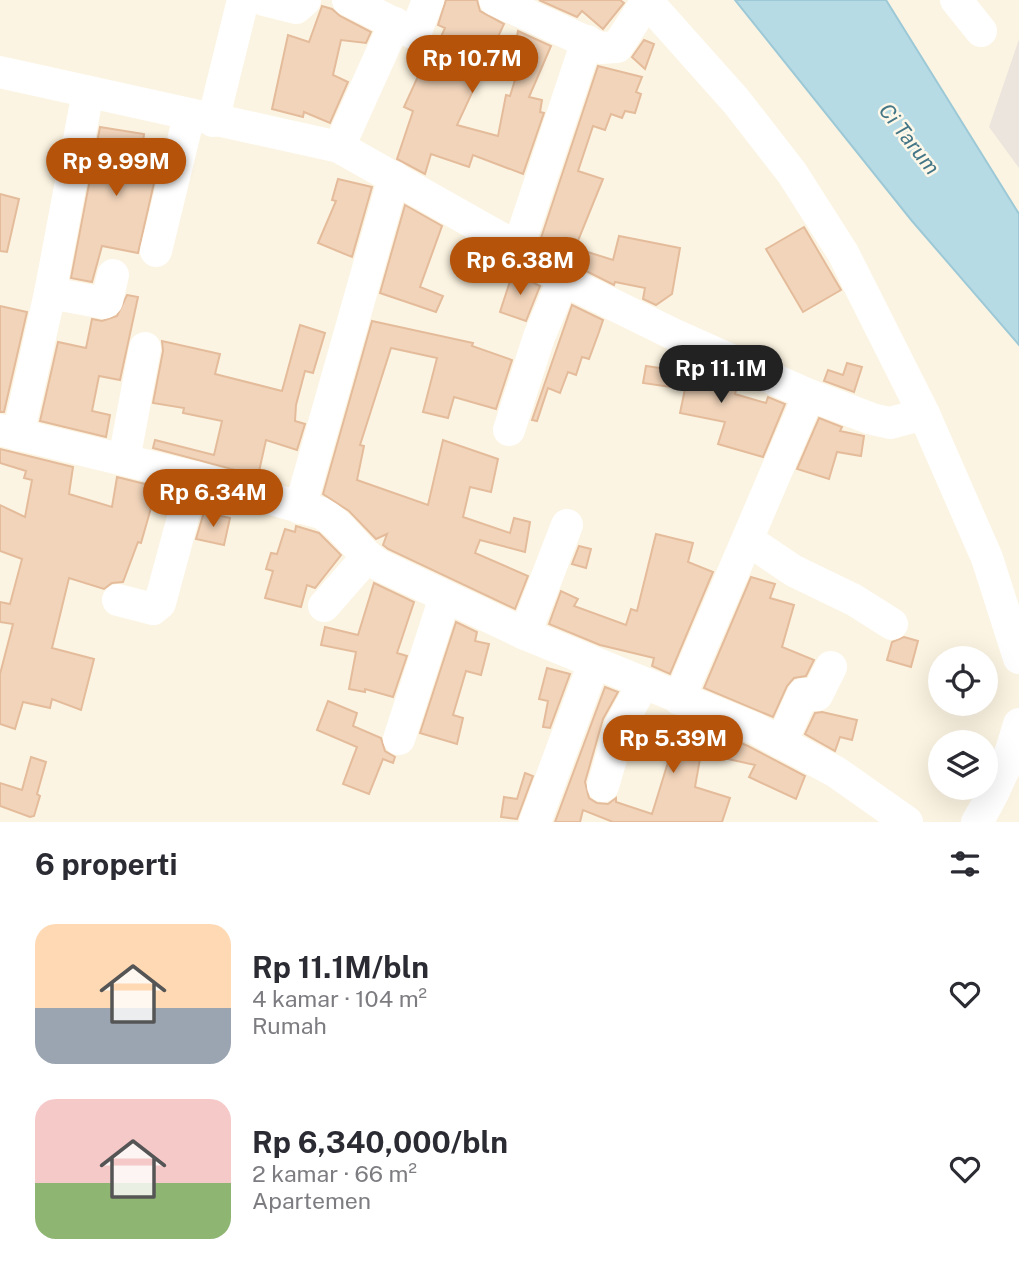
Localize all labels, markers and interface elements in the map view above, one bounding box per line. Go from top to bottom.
pin: Rp 10.7M [400,36,544,95]
text: Rp 10.7M [422,44,522,71]
water label: Ci Tarum [874,98,945,179]
pin: Rp 9.99M [44,138,188,198]
text: Rp 9.99M [62,147,170,174]
pin: Rp 6.38M [448,238,592,297]
text: Rp 6.38M [466,246,574,273]
pin: Rp 11.1M [649,346,793,405]
text: Rp 11.1M [675,354,767,381]
pin: Rp 6.34M [141,470,285,529]
text: Rp 6.34M [159,478,267,505]
map controls [928,646,998,800]
button: locate [928,646,998,716]
pin: Rp 5.39M [601,716,745,775]
text: Rp 5.39M [619,724,727,751]
button: layers [928,730,998,800]
icon: filters [946,845,984,883]
text: 6 properti [35,846,178,882]
text: Rp 11.1M/bln [252,949,429,985]
icon: home [91,952,175,1036]
icon: heart [946,975,984,1013]
text: 4 kamar · 104 m² [252,985,427,1012]
text: Rumah [252,1012,327,1039]
text: Rp 6,340,000/bln [252,1124,508,1160]
icon: home [91,1127,175,1211]
icon: heart [946,1150,984,1188]
text: 2 kamar · 66 m² [252,1160,417,1187]
text: Apartemen [252,1187,371,1214]

